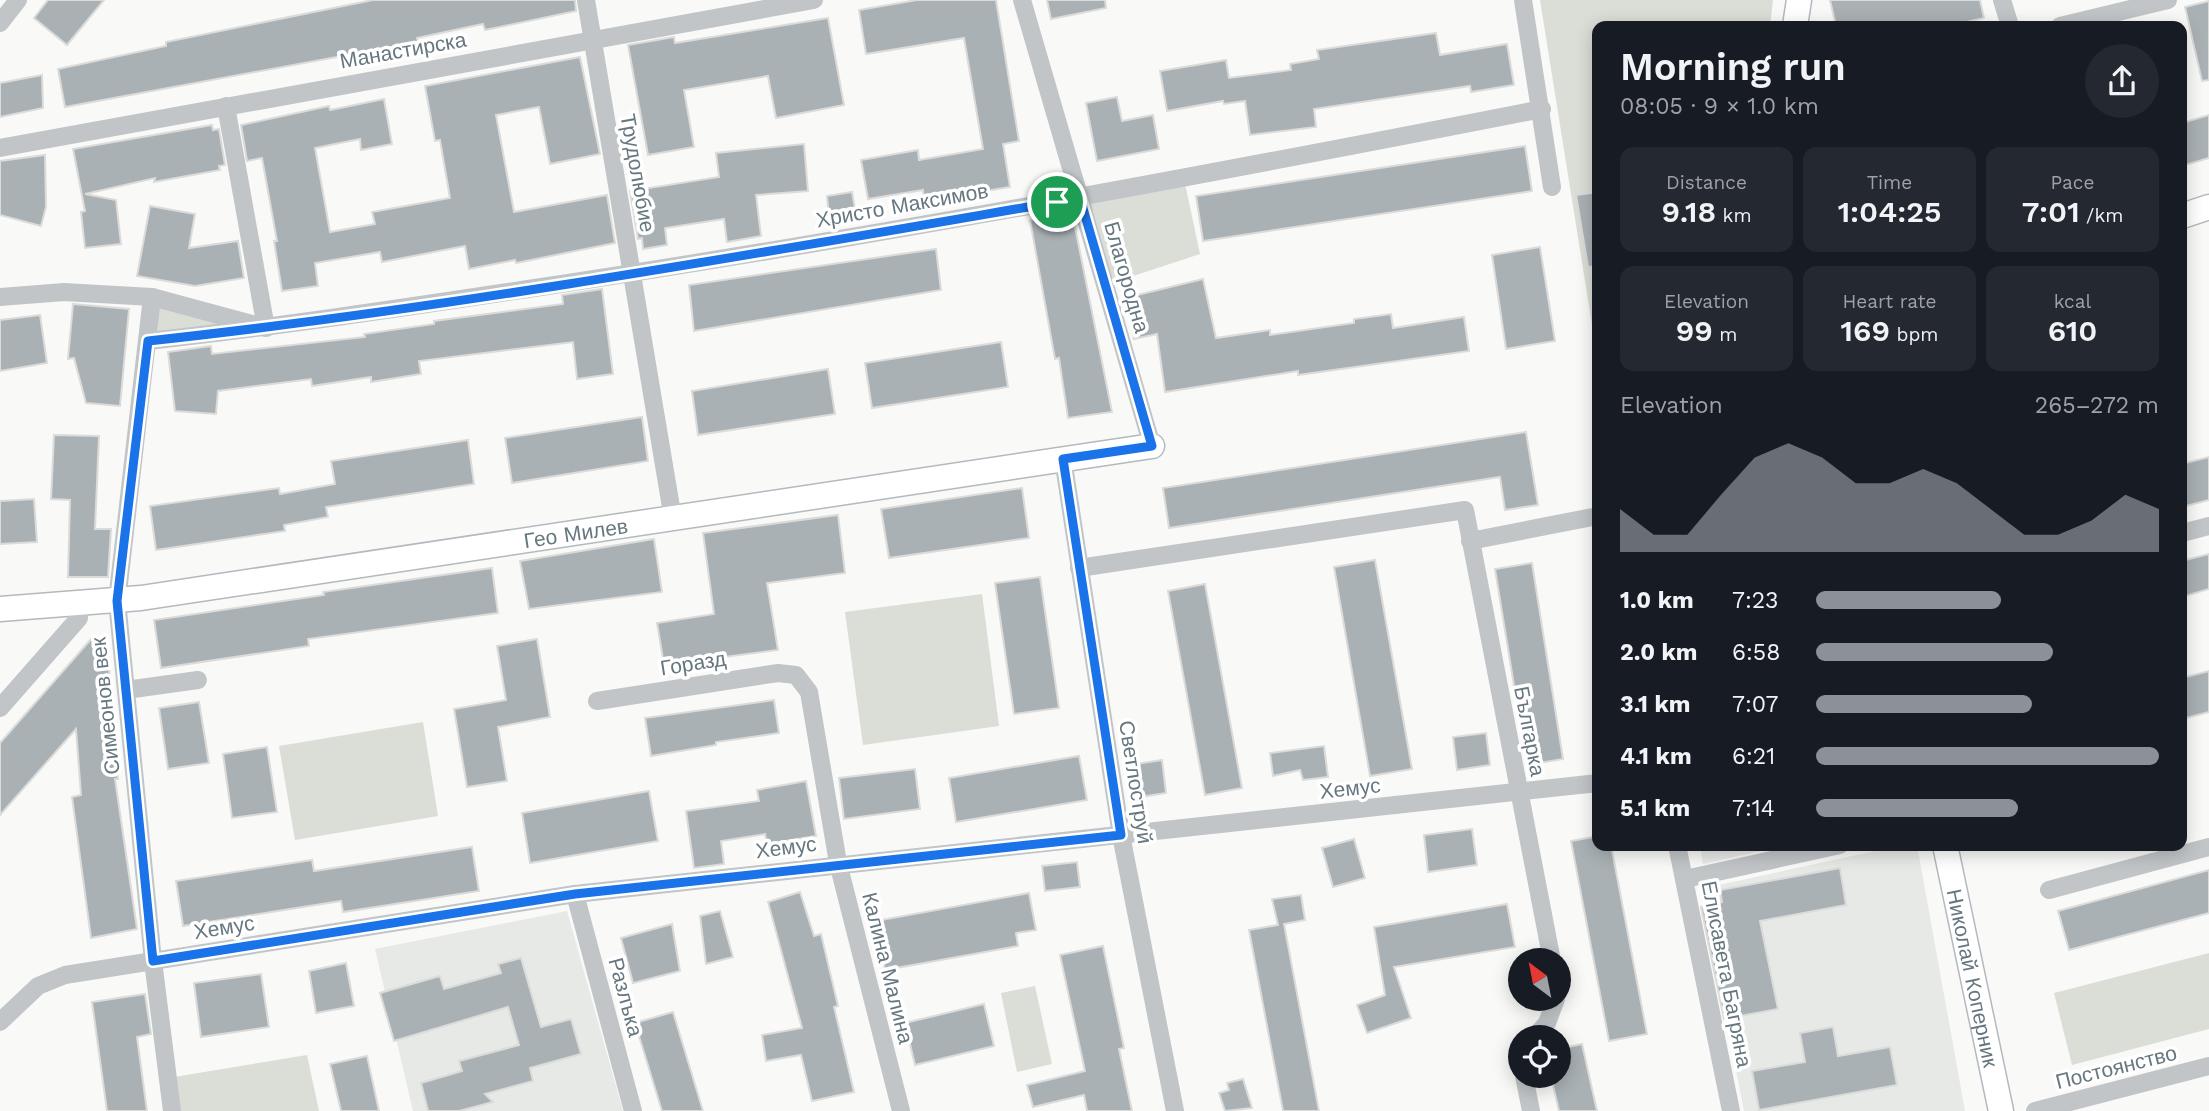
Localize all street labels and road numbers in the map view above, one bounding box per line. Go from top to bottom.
street label: Манастирска [338,27,469,73]
street label: Трудолюбие [615,112,661,234]
street label: Христо Максимов [814,178,990,232]
street label: Благородна [1099,218,1155,336]
street label: Гео Милев [522,512,629,553]
street label: Симеонов век [85,635,125,776]
street label: Горазд [658,645,728,681]
street label: Българка [1509,684,1551,778]
street label: Светлоструй [1114,719,1158,845]
street label: Хемус [1318,772,1382,804]
street label: Хемус [754,831,818,863]
street label: Елисавета Багряна [1697,879,1757,1070]
street label: Николай Коперник [1942,887,2004,1070]
street label: Калина Малина [857,890,919,1047]
street label: Хемус [192,910,256,944]
street label: Разлъка [603,955,649,1040]
street label: Постоянство [2053,1040,2179,1094]

